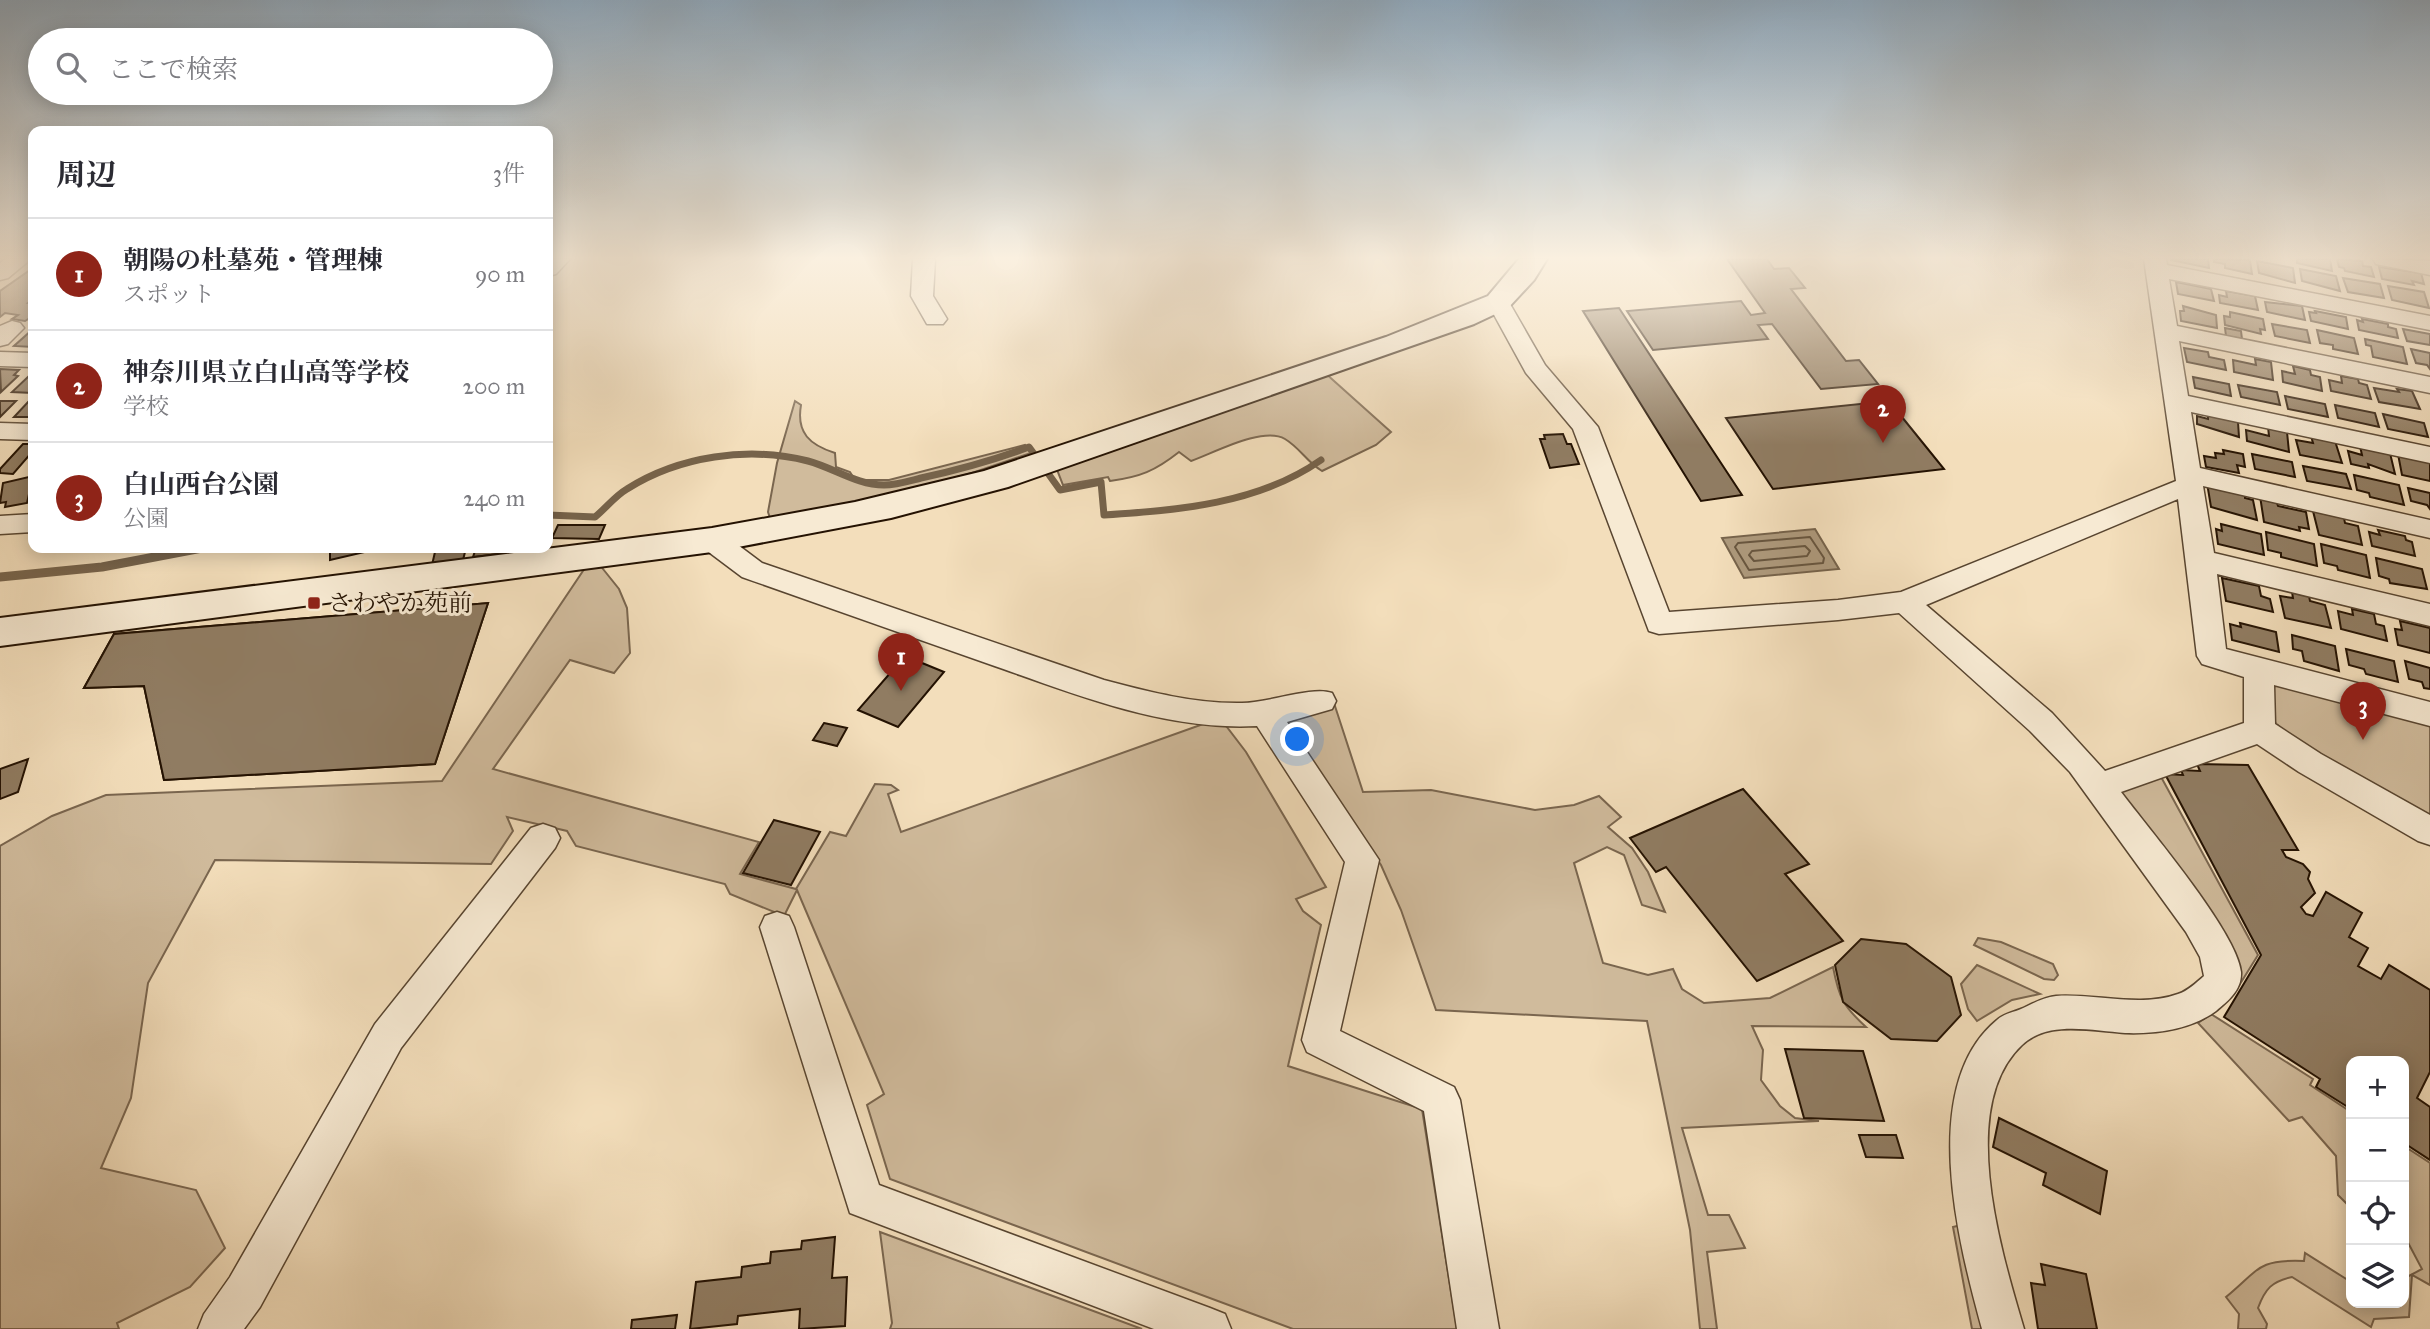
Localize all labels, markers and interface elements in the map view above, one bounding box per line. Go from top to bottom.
search box [28,28,553,105]
icon: search [52,48,90,86]
text: ここで検索 [108,53,238,85]
text: 周辺 [56,157,116,193]
text: 3件 [493,159,525,187]
text: 朝陽の杜墓苑・管理棟 [123,244,383,276]
text: 1 [74,260,84,288]
text: 90 m [475,260,525,288]
text: スポット [123,280,215,308]
text: 神奈川県立白山高等学校 [123,356,409,388]
text: 2 [73,372,85,400]
text: 200 m [463,372,525,400]
pin: 2 [1860,385,1906,443]
text: 学校 [123,392,169,420]
text: 白山西台公園 [123,468,279,500]
text: 3 [74,484,84,512]
text: 240 m [463,484,525,512]
text: 公園 [123,504,169,532]
place label: さわやか苑前 [328,588,472,618]
marker: さわやか苑前 [306,595,322,611]
pin: 1 [878,633,924,691]
pin: 3 [2340,682,2386,740]
your location [1280,722,1314,756]
map controls [2346,1056,2409,1308]
button: + [2346,1056,2409,1119]
button: − [2346,1119,2409,1182]
button: locate [2346,1182,2409,1245]
button: layers [2346,1245,2409,1308]

